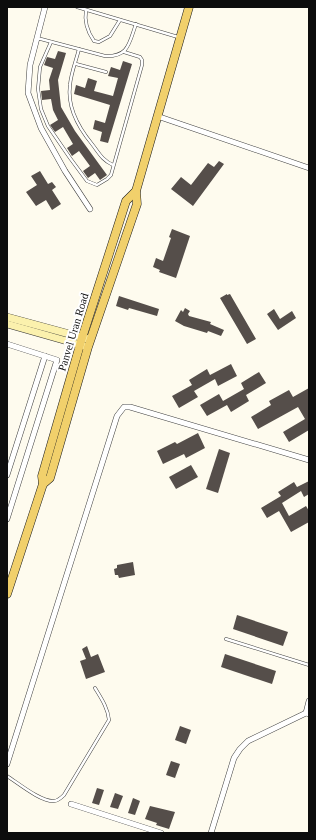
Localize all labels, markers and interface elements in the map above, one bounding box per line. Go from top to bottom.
street label: Panvel Uran Road [55,291,91,372]

